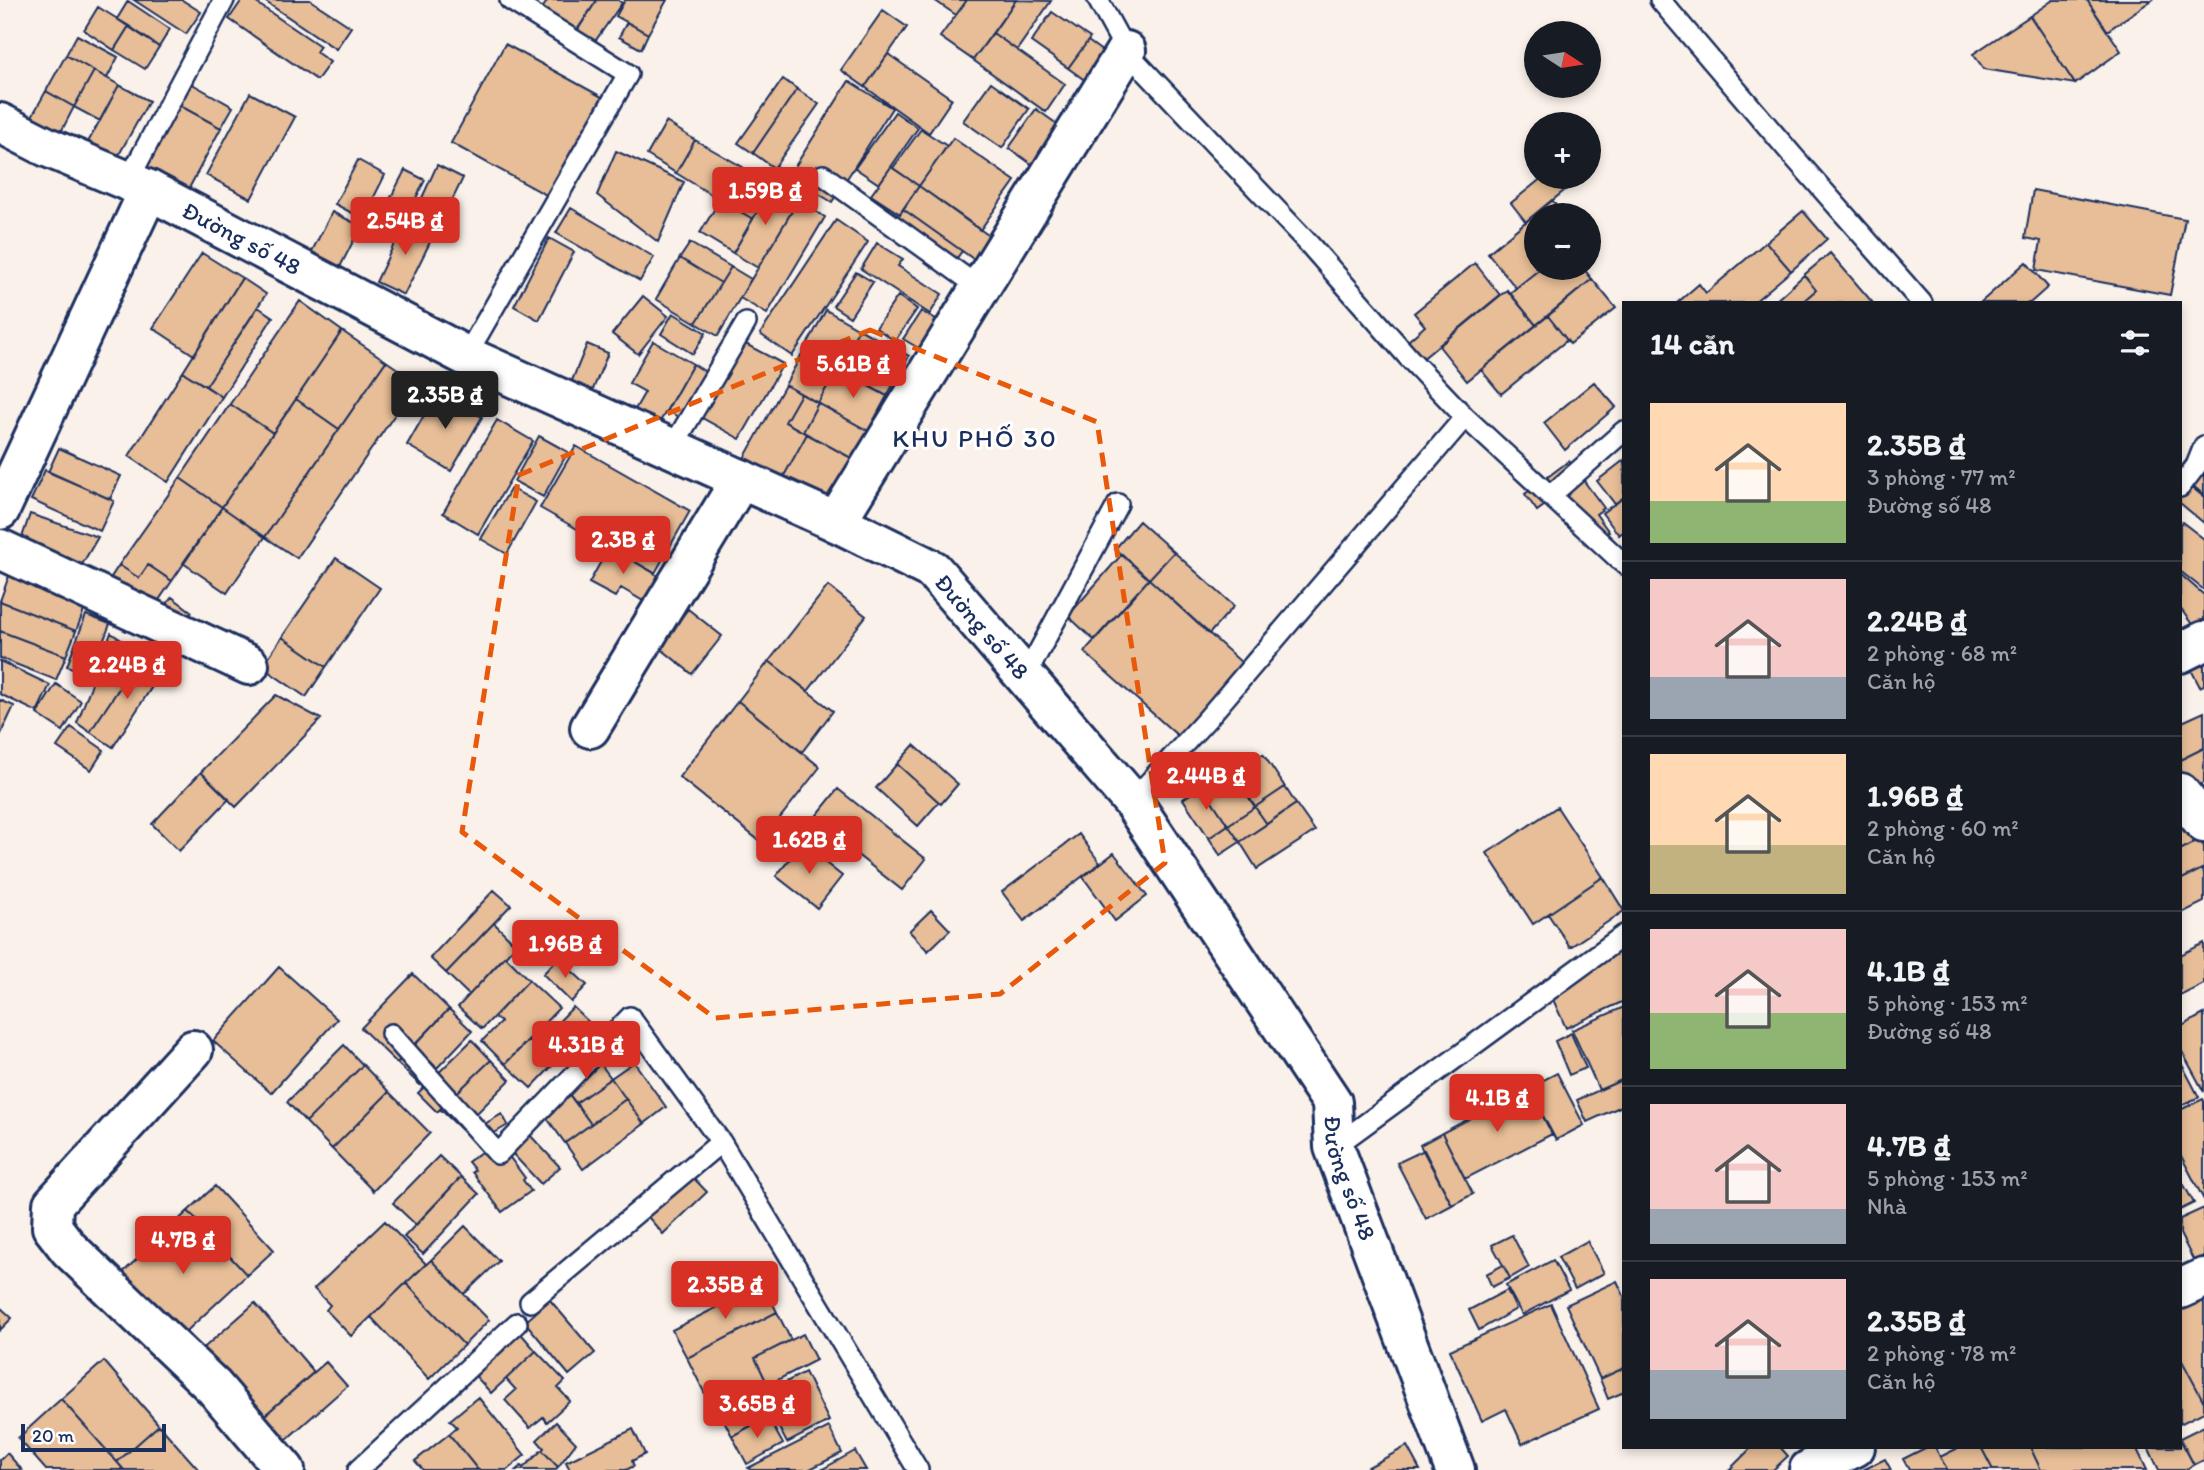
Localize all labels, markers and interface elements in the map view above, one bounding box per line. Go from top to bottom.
north arrow [1524,21,1601,98]
map controls [1524,21,1601,280]
button: + [1524,112,1601,189]
pin: 1.59B ₫ [700,168,830,227]
text: 1.59B ₫ [728,176,802,204]
street label: Đường số 48 [177,195,306,281]
pin: 2.54B ₫ [340,198,470,257]
button: − [1524,203,1601,280]
text: 2.54B ₫ [367,206,443,234]
icon: filters [2116,324,2154,362]
text: 14 căn [1650,325,1734,362]
pin: 5.61B ₫ [788,340,918,400]
text: 5.61B ₫ [816,349,890,377]
pin: 2.35B ₫ [380,372,510,431]
text: 2.35B ₫ [407,380,483,408]
district label: KHU PHỐ 30 [892,422,1058,454]
text: 2.35B ₫ [1867,426,1965,463]
icon: home [1706,431,1790,515]
text: 3 phòng · 77 m² [1867,463,2016,491]
text: Đường số 48 [1867,491,1992,519]
pin: 2.3B ₫ [566,516,680,576]
text: 2.3B ₫ [591,525,655,553]
street label: Đường số 48 [929,568,1036,685]
text: 2.24B ₫ [1867,602,1967,639]
icon: home [1706,607,1790,691]
text: 2 phòng · 68 m² [1867,639,2017,667]
pin: 2.24B ₫ [62,642,192,701]
text: 2.24B ₫ [89,650,165,678]
text: Căn hộ [1867,667,1935,695]
pin: 2.44B ₫ [1141,752,1271,812]
text: 2.44B ₫ [1167,761,1245,789]
text: 1.96B ₫ [1867,777,1963,814]
icon: home [1706,782,1790,866]
text: 2 phòng · 60 m² [1867,814,2019,842]
pin: 1.62B ₫ [744,816,874,876]
text: 1.62B ₫ [772,825,846,853]
text: Căn hộ [1867,842,1935,870]
pin: 1.96B ₫ [500,920,630,980]
text: 1.96B ₫ [528,929,602,957]
text: 4.1B ₫ [1867,952,1949,989]
icon: home [1706,957,1790,1041]
text: 5 phòng · 153 m² [1867,989,2028,1017]
text: Đường số 48 [1867,1017,1992,1045]
pin: 4.31B ₫ [521,1021,651,1081]
text: 4.31B ₫ [548,1030,624,1058]
pin: 4.1B ₫ [1440,1074,1554,1134]
text: 4.1B ₫ [1465,1083,1529,1111]
street label: Đường số 48 [1319,1115,1383,1244]
text: 4.7B ₫ [1867,1127,1950,1164]
icon: home [1706,1132,1790,1216]
text: 5 phòng · 153 m² [1867,1164,2028,1192]
text: Nhà [1867,1192,1907,1220]
pin: 4.7B ₫ [126,1216,240,1276]
text: 4.7B ₫ [151,1225,215,1253]
pin: 2.35B ₫ [660,1262,790,1321]
text: 2.35B ₫ [687,1270,763,1298]
text: 2.35B ₫ [1867,1302,1965,1339]
icon: home [1706,1307,1790,1391]
text: 2 phòng · 78 m² [1867,1339,2016,1367]
text: Căn hộ [1867,1367,1935,1395]
pin: 3.65B ₫ [692,1380,822,1440]
text: 3.65B ₫ [719,1389,795,1417]
scale bar [21,1421,166,1453]
text: 20 m [32,1424,74,1447]

